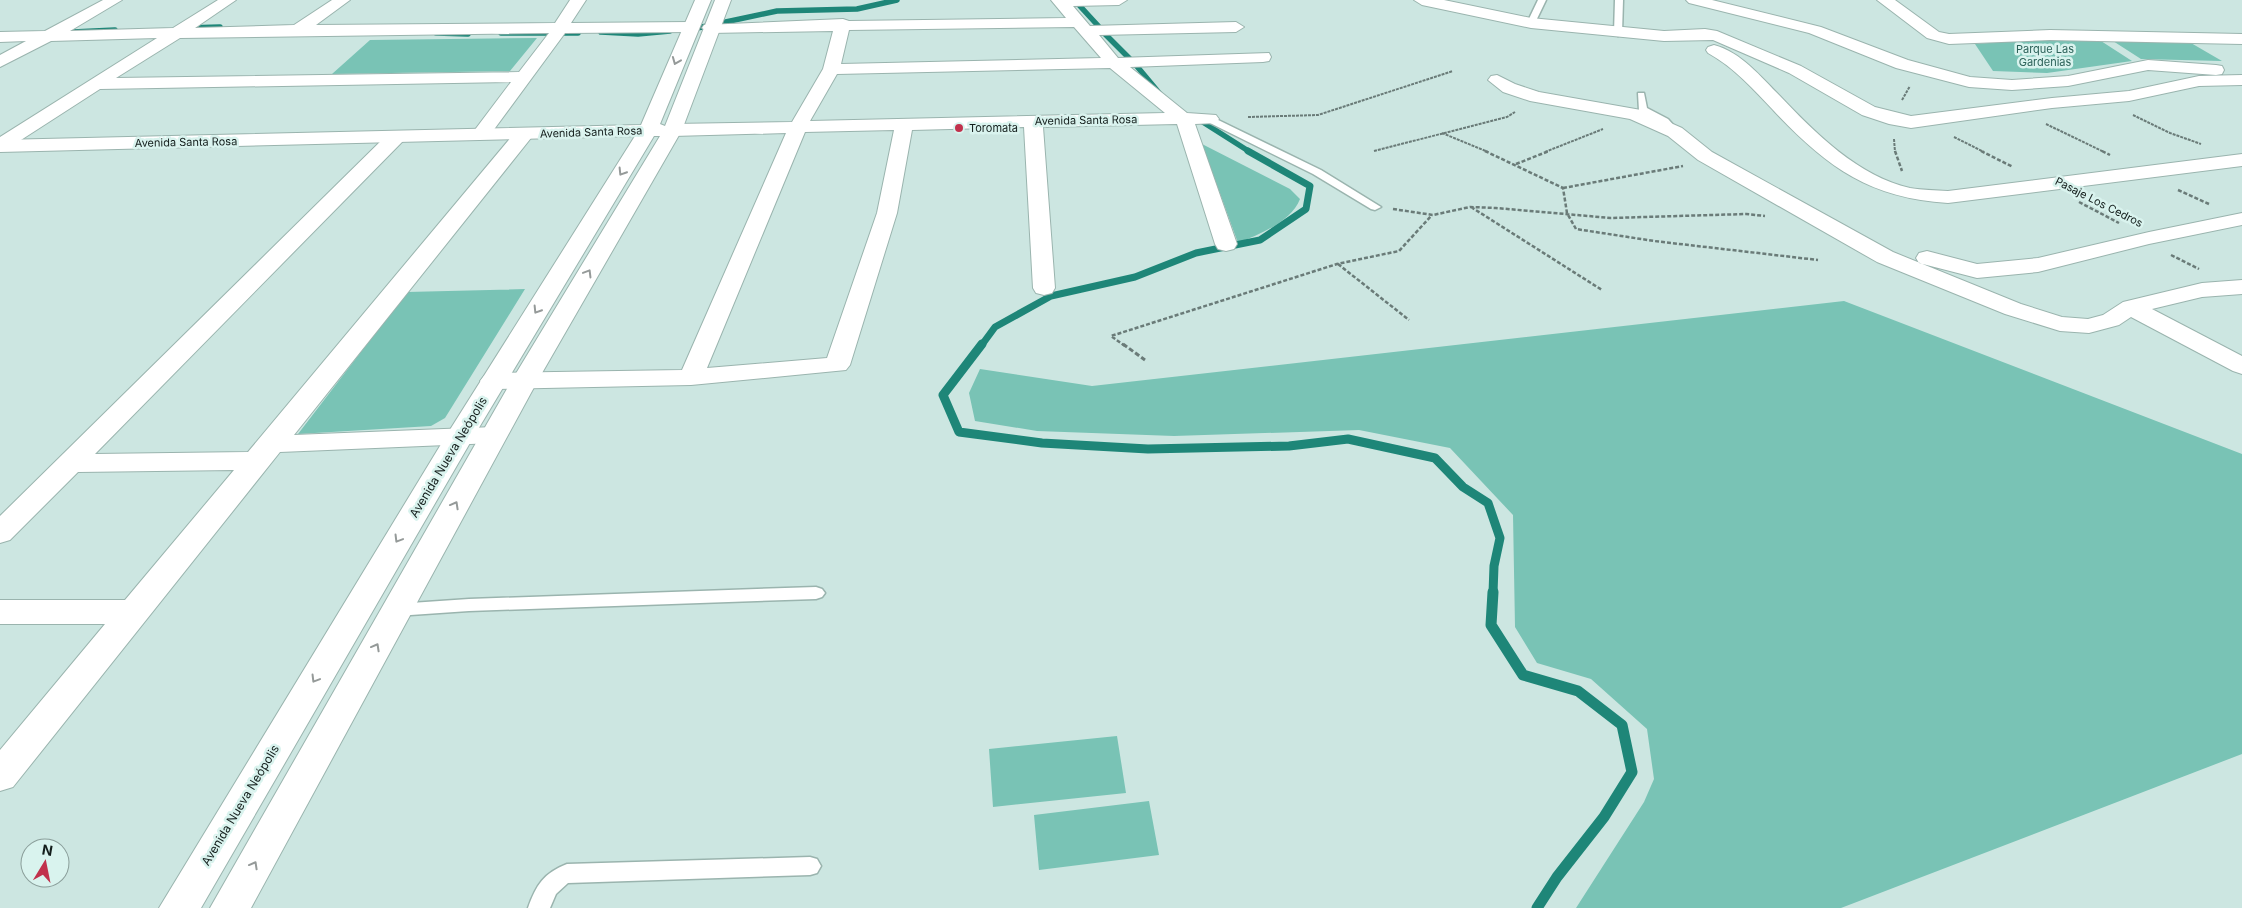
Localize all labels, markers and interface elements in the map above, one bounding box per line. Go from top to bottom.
park label: Parque Las Gardenias [2016,42,2074,69]
one-way arrow [672,56,683,65]
street label: Avenida Santa Rosa [1035,112,1137,128]
place label: Toromata [969,121,1018,135]
marker: Toromata [953,122,965,134]
street label: Avenida Santa Rosa [540,123,642,141]
street label: Avenida Santa Rosa [135,134,237,150]
one-way arrow [619,167,629,176]
street label: Pasaje Los Cedros [2053,174,2145,230]
one-way arrow [582,270,592,279]
one-way arrow [533,305,543,314]
street label: Avenida Nueva Neópolis [406,394,490,520]
one-way arrow [449,501,459,510]
one-way arrow [395,534,405,543]
one-way arrow [370,643,380,652]
one-way arrow [312,674,322,683]
street label: Avenida Nueva Neópolis [198,742,282,868]
north arrow [20,838,70,888]
text: N [41,840,54,859]
one-way arrow [248,862,258,871]

